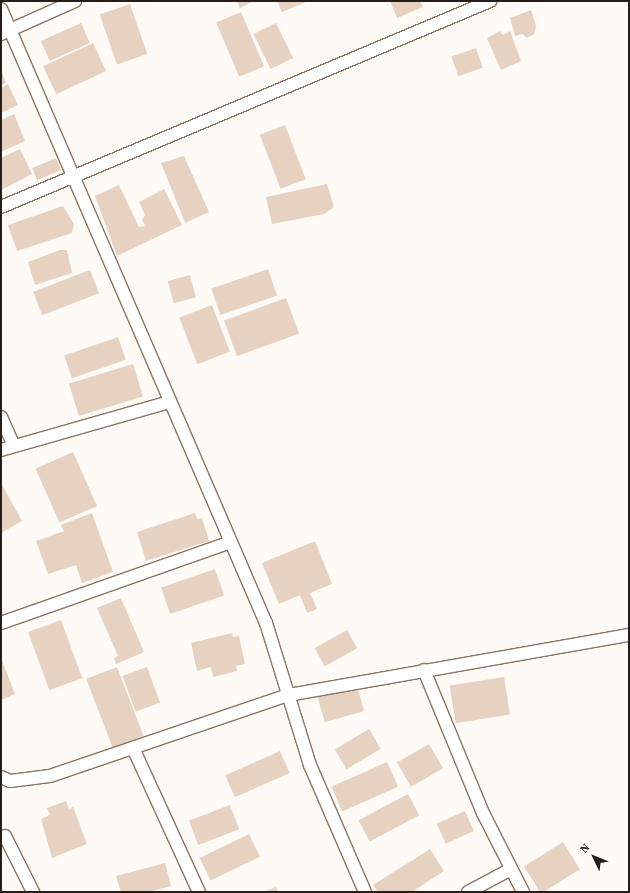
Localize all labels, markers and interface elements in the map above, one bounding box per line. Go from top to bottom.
north arrow [574,837,614,877]
text: N [577,840,593,857]

